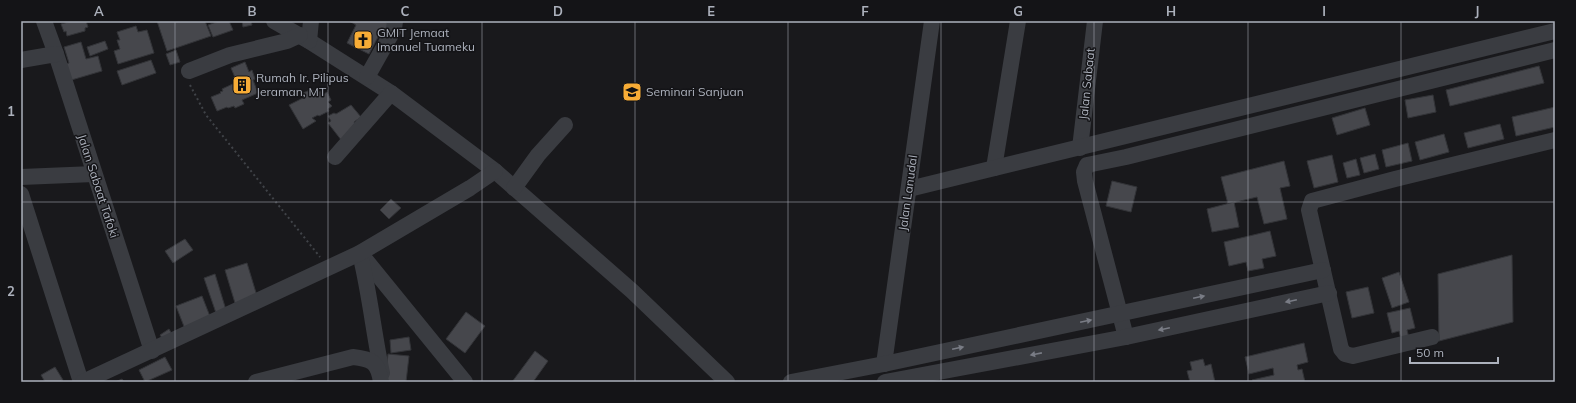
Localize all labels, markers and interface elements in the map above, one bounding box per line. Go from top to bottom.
text: A [94,3,104,19]
text: B [248,3,257,19]
text: C [401,3,410,19]
text: D [553,3,563,19]
text: E [707,3,715,19]
text: F [861,3,869,19]
text: G [1013,3,1023,19]
text: H [1166,3,1176,19]
text: I [1322,3,1326,19]
text: J [1475,3,1479,19]
place label: GMIT Jemaat Imanuel Tuameku [377,25,475,54]
church icon: GMIT Jemaat Imanuel Tuameku [352,29,374,51]
street label: Jalan Sabaat [1075,47,1098,120]
place label: Rumah Ir. Pilipus Jeraman, MT [256,70,349,99]
building icon: Rumah Ir. Pilipus Jeraman, MT [231,74,253,96]
school or university icon: Seminari Sanjuan [621,81,643,103]
place label: Seminari Sanjuan [646,84,744,99]
text: 1 [7,103,15,119]
street label: Jalan Sabaat Tafoki [75,132,122,240]
street label: Jalan Lanudal [895,154,920,232]
text: 2 [7,283,15,299]
one-way arrow [1193,293,1205,299]
one-way arrow [1285,299,1297,305]
one-way arrow [1079,318,1092,324]
one-way arrow [1158,326,1170,332]
scale bar [1410,339,1498,365]
one-way arrow [952,345,965,351]
text: 50 m [1416,345,1444,360]
one-way arrow [1030,351,1042,357]

